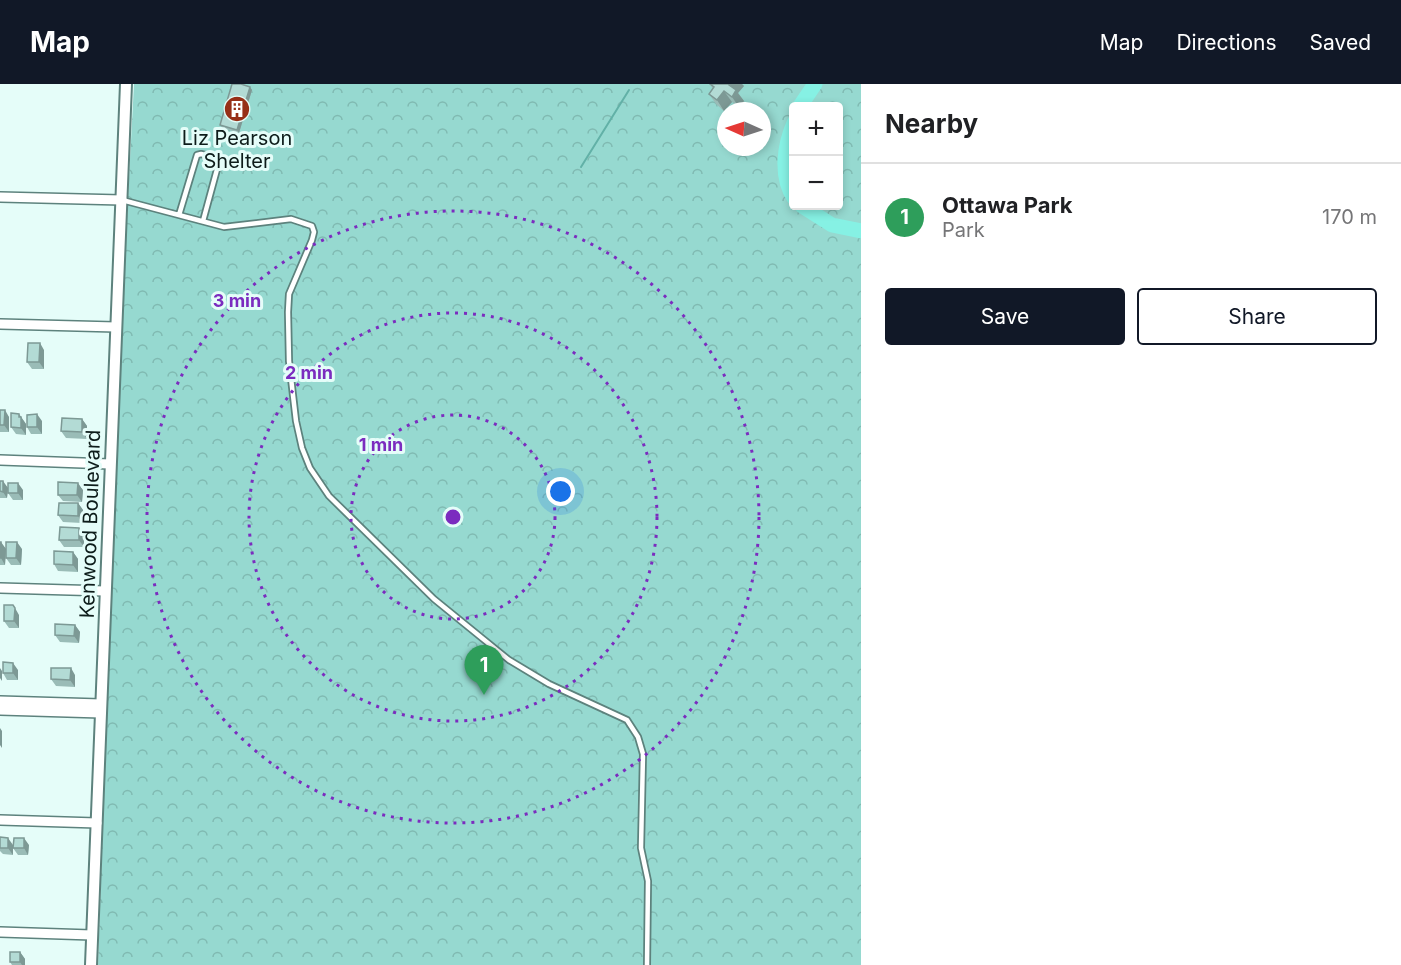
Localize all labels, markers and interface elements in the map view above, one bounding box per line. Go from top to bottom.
text: Map [30,25,90,59]
text: Map [1100,30,1143,55]
text: Directions [1176,30,1277,55]
text: Saved [1310,30,1371,55]
building icon: Liz Pearson Shelter [222,94,252,124]
north arrow [717,102,771,156]
map controls [789,102,843,210]
button: + [789,102,843,156]
text: Nearby [885,108,978,139]
place label: Liz Pearson Shelter [182,126,292,173]
button: − [789,156,843,210]
text: Ottawa Park [942,192,1073,218]
text: 1 [900,205,909,229]
text: 170 m [1322,205,1377,229]
text: Park [942,218,985,242]
button: Save [885,288,1125,345]
button: Share [1137,288,1377,345]
text: 3 min [213,290,261,311]
text: 2 min [285,362,333,383]
street label: Kenwood Boulevard [75,429,105,619]
text: 1 min [359,434,403,455]
your location [546,477,575,506]
centre of rings [443,507,463,527]
pin: 1 [464,646,504,695]

